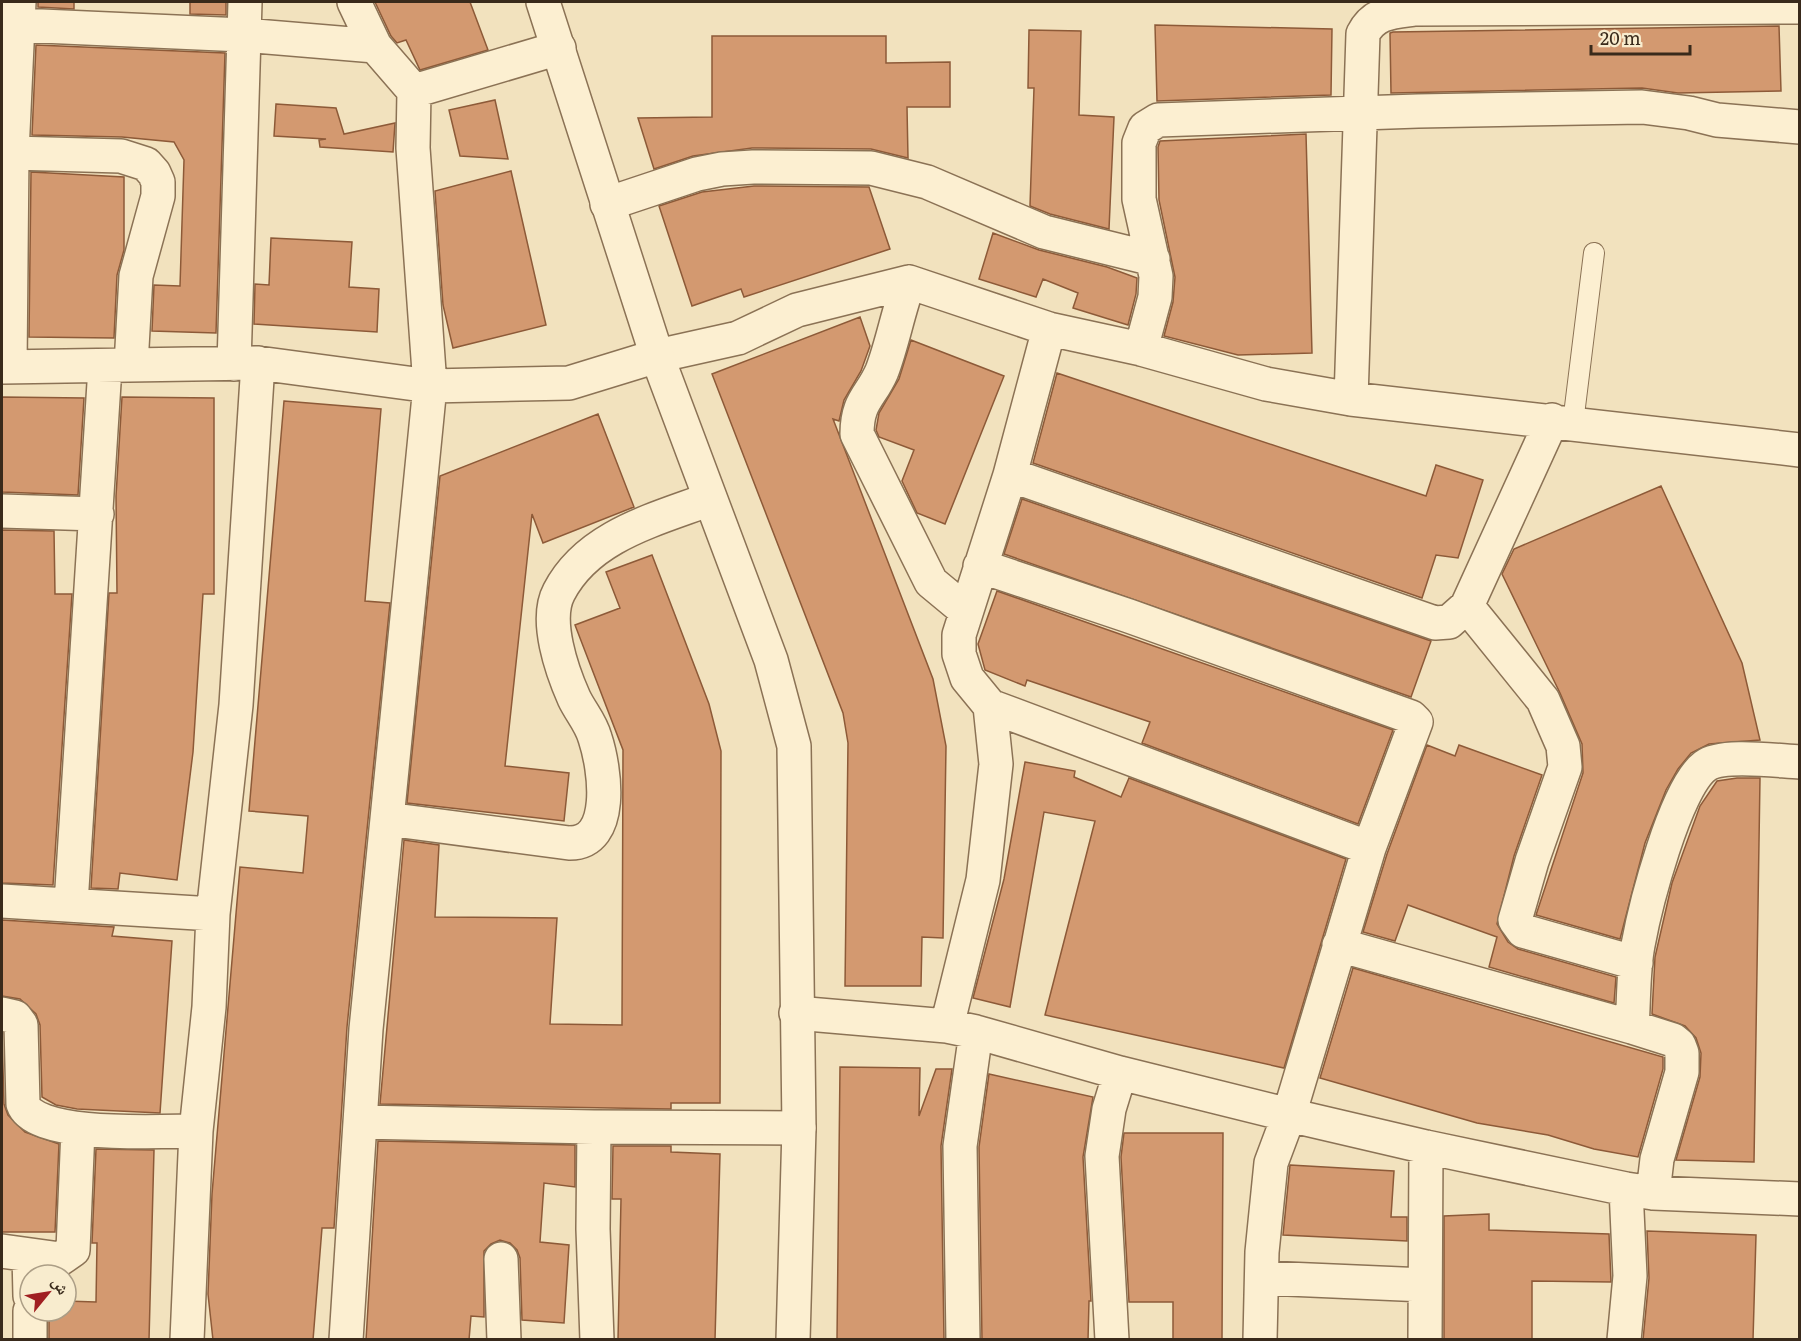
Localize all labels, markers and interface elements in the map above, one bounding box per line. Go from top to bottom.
scale bar [1591,18,1690,56]
text: 20 m [1600,24,1641,51]
north arrow [18,1263,78,1323]
text: ش [47,1272,77,1298]

